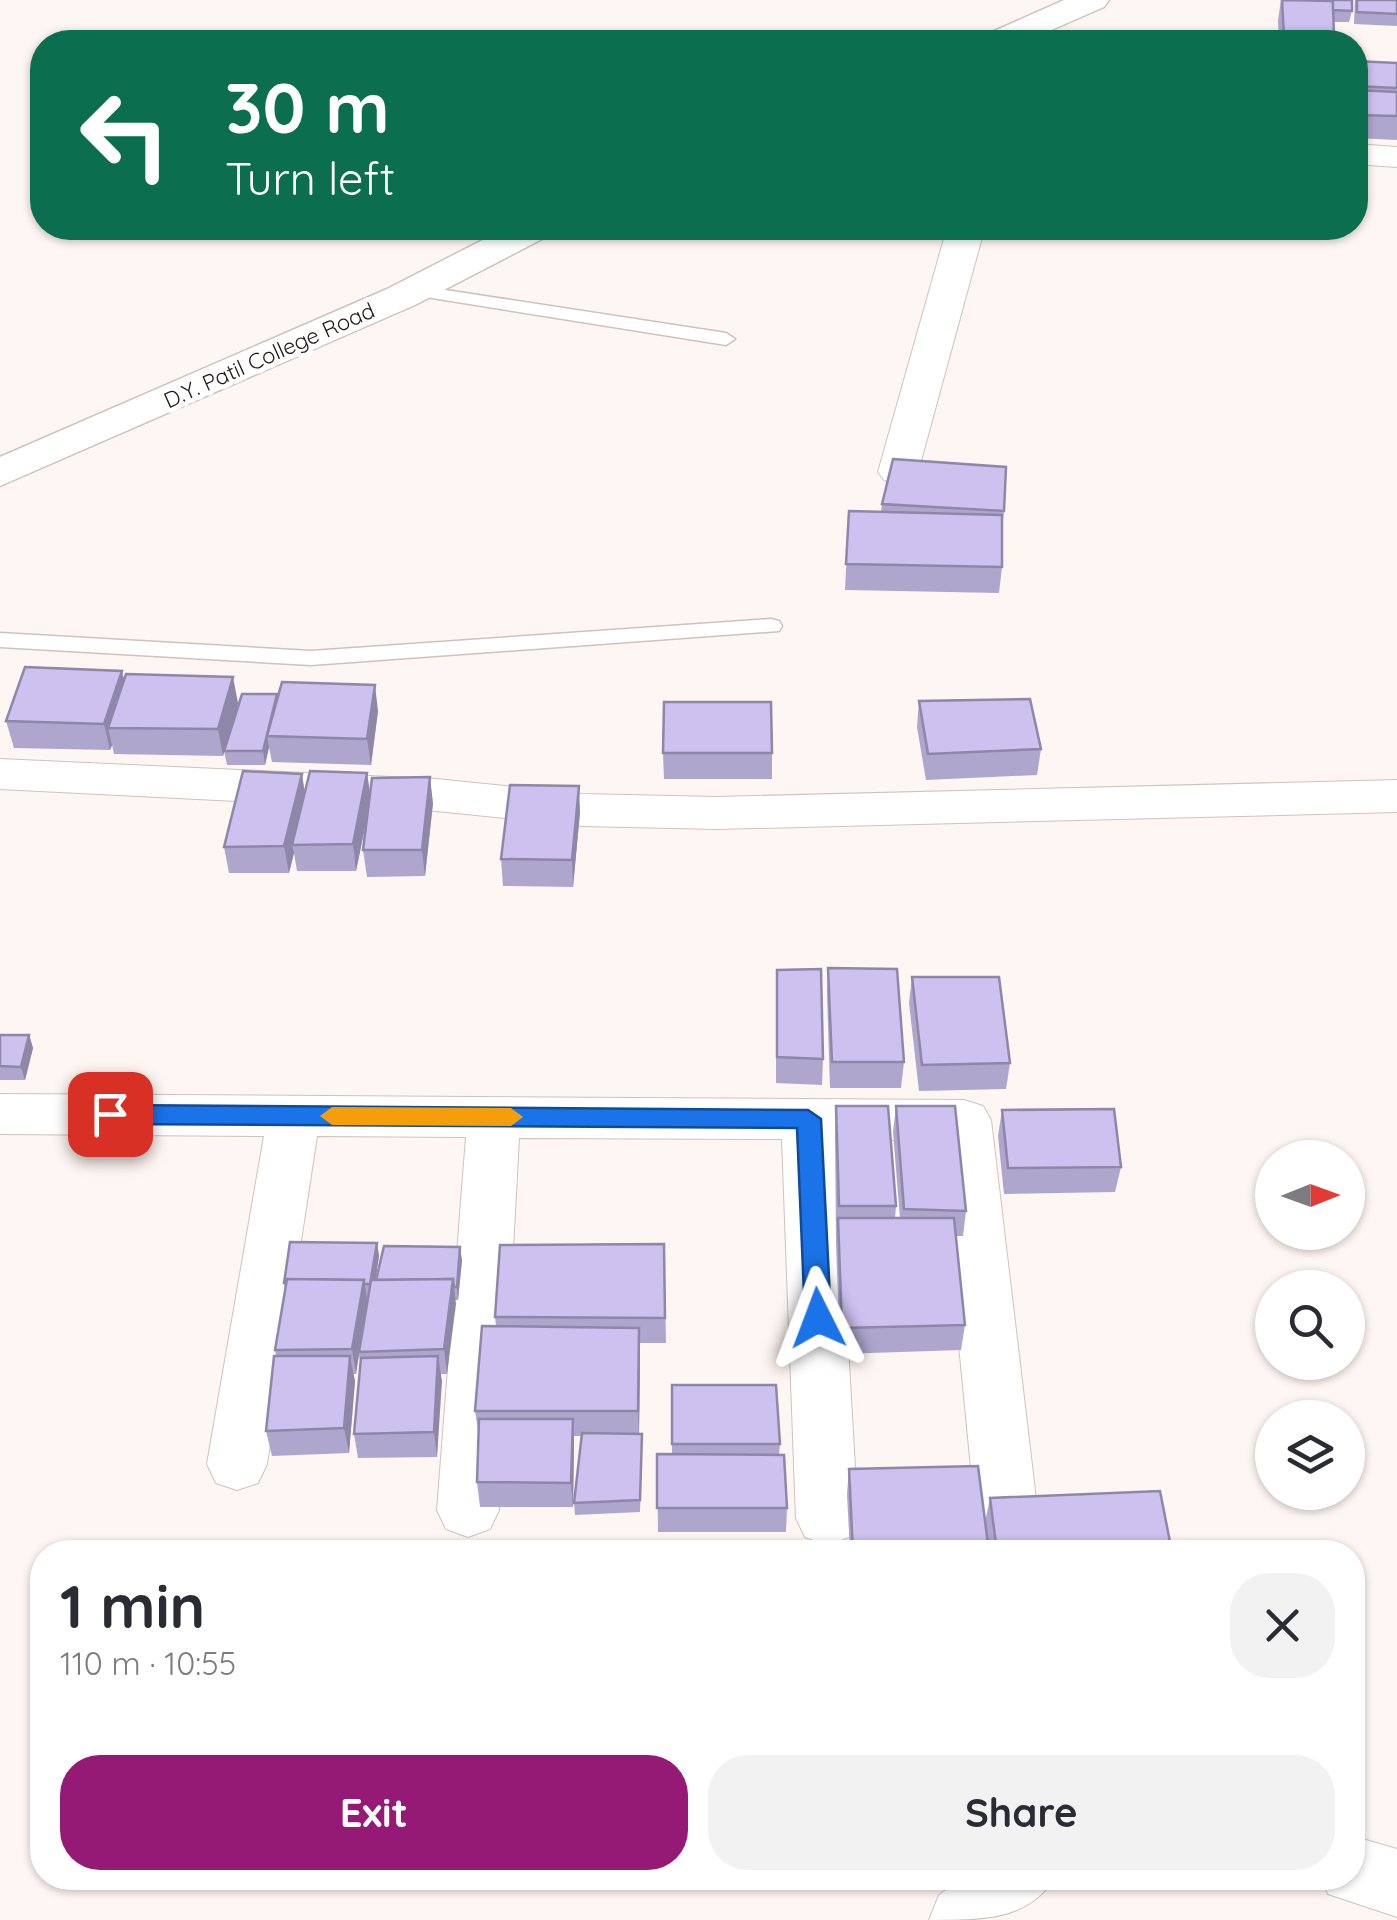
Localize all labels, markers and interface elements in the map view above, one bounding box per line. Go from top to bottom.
text: 30 m [225,63,390,151]
icon: left [60,70,190,200]
text: Turn left [225,150,395,206]
street label: D.Y. Patil College Road [159,296,379,414]
pin [68,1072,153,1157]
icon: arrive [83,1087,138,1142]
north arrow [1255,1140,1365,1250]
map controls [1255,1140,1365,1510]
position arrow [766,1266,870,1370]
button: search [1255,1270,1365,1380]
button: layers [1255,1400,1365,1510]
text: 1 min [60,1568,205,1643]
button: close [1230,1573,1335,1678]
text: 110 m · 10:55 [60,1643,236,1683]
button: Exit [60,1755,688,1870]
button: Share [708,1755,1335,1870]

